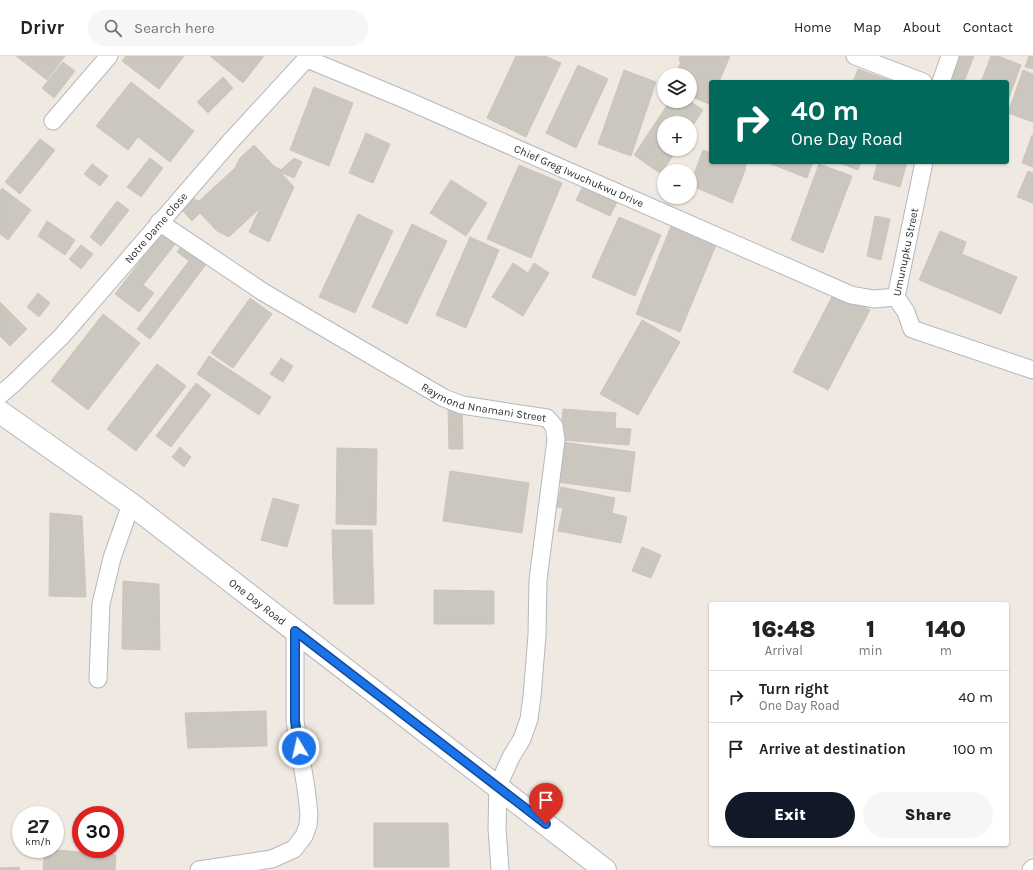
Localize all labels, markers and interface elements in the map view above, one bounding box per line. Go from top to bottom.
search box [88,10,368,46]
text: Drivr [20,17,64,39]
icon: search [102,17,124,39]
text: Search here [134,19,215,37]
text: Home [794,19,831,36]
text: Map [853,19,881,36]
text: About [903,19,941,36]
text: Contact [963,19,1013,36]
map controls [657,68,697,204]
button: layers [657,68,697,108]
text: 40 m [791,94,859,127]
icon: right [725,96,777,148]
button: + [657,116,697,156]
text: One Day Road [791,128,903,150]
street label: Chief Greg Iwuchukwu Drive [512,142,646,210]
button: − [657,164,697,204]
street label: Notre Dame Close [122,190,191,266]
street label: Umunupku Street [890,207,921,297]
street label: Raymond Nnamani Street [419,380,547,425]
street label: One Day Road [226,576,288,628]
text: 16:48 [752,615,816,643]
text: 1 [866,615,875,643]
text: 140 [925,615,966,643]
text: Arrival [765,643,803,658]
text: min [859,643,882,658]
text: m [940,643,952,658]
text: Turn right [759,680,829,698]
icon: right [725,686,747,708]
text: 40 m [958,688,993,706]
text: One Day Road [759,698,840,713]
position arrow [278,727,320,769]
icon: arrive [725,738,747,760]
text: Arrive at destination [759,740,906,758]
text: 100 m [953,740,993,758]
pin [529,783,563,824]
icon: arrive [535,789,557,811]
button: Exit [725,792,855,838]
button: Share [863,792,993,838]
speed limit sign: 30 [72,806,124,858]
text: 27 [27,815,49,838]
text: km/h [25,836,51,848]

